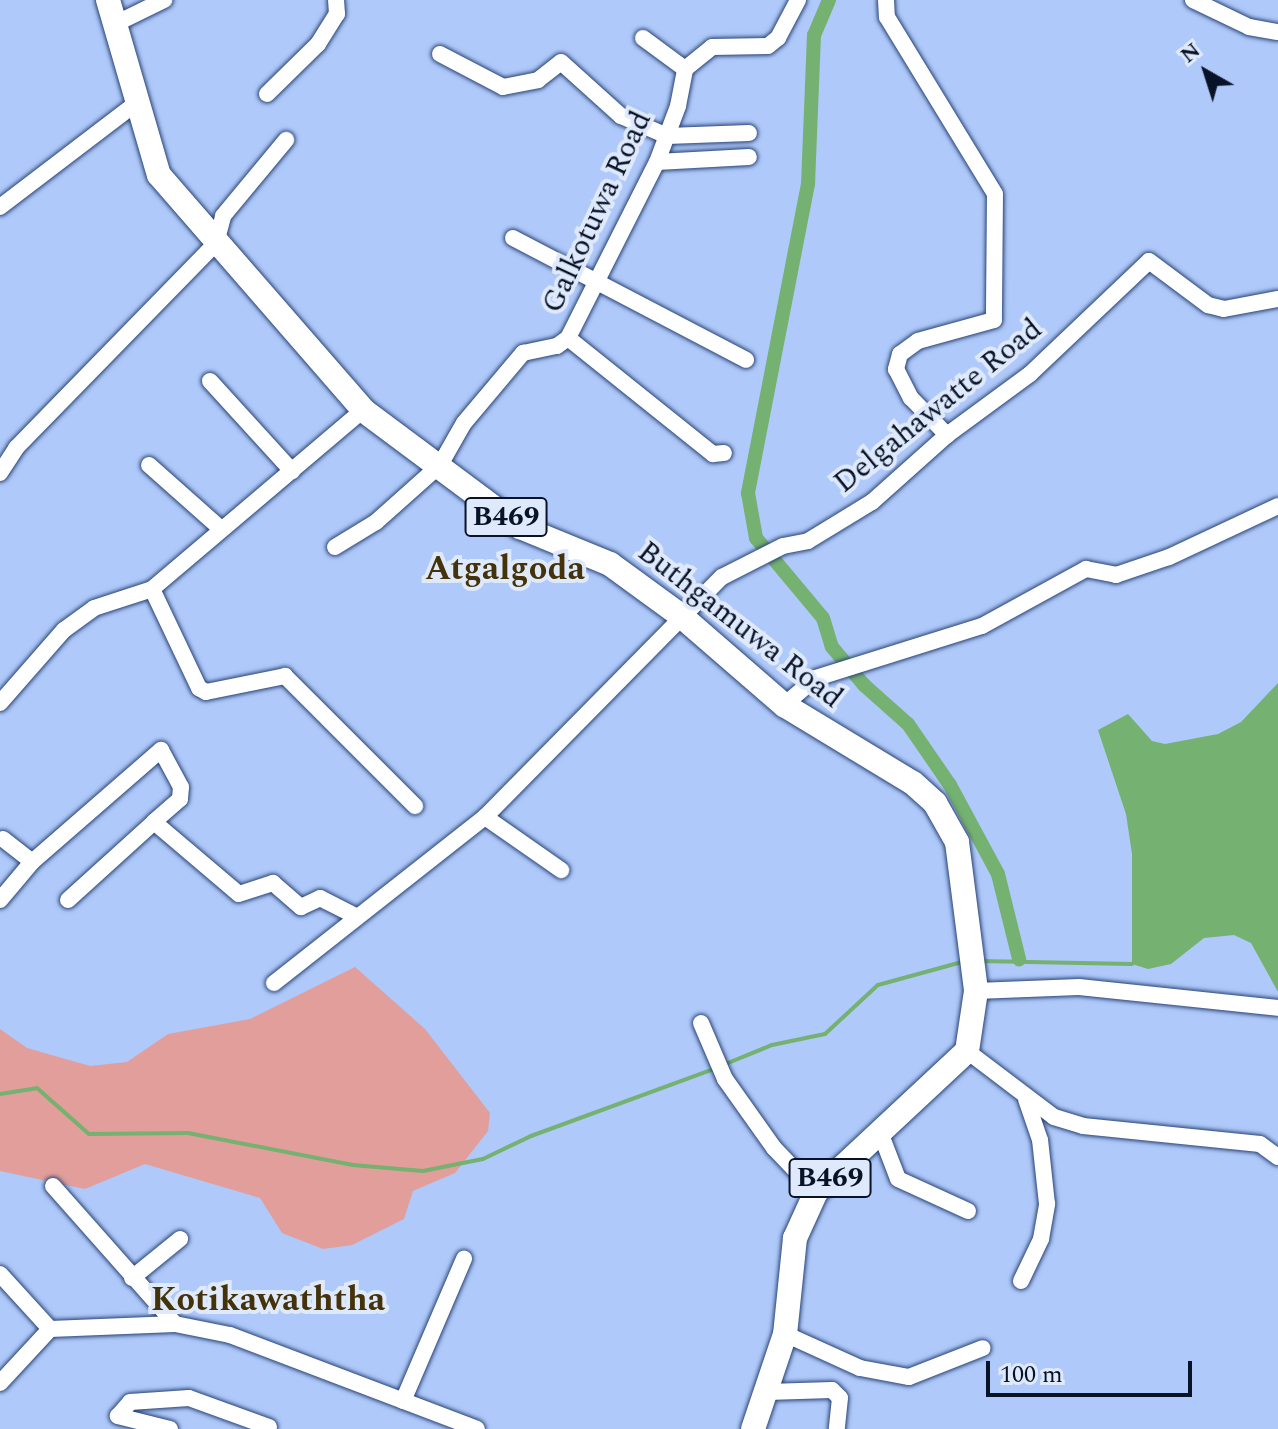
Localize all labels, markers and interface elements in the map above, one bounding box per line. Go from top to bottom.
north arrow [1166,32,1246,112]
text: N [1173,34,1208,71]
street label: Galkotuwa Road [535,105,659,319]
street label: Delgahawatte Road [827,311,1049,501]
road number: B469 [464,493,548,541]
street label: Buthgamuwa Road [630,534,850,716]
district label: Atgalgoda [425,550,585,590]
road number: B469 [788,1154,872,1202]
district label: Kotikawaththa [151,1281,385,1321]
scale bar [990,1345,1196,1395]
text: 100 m [1000,1357,1063,1393]

